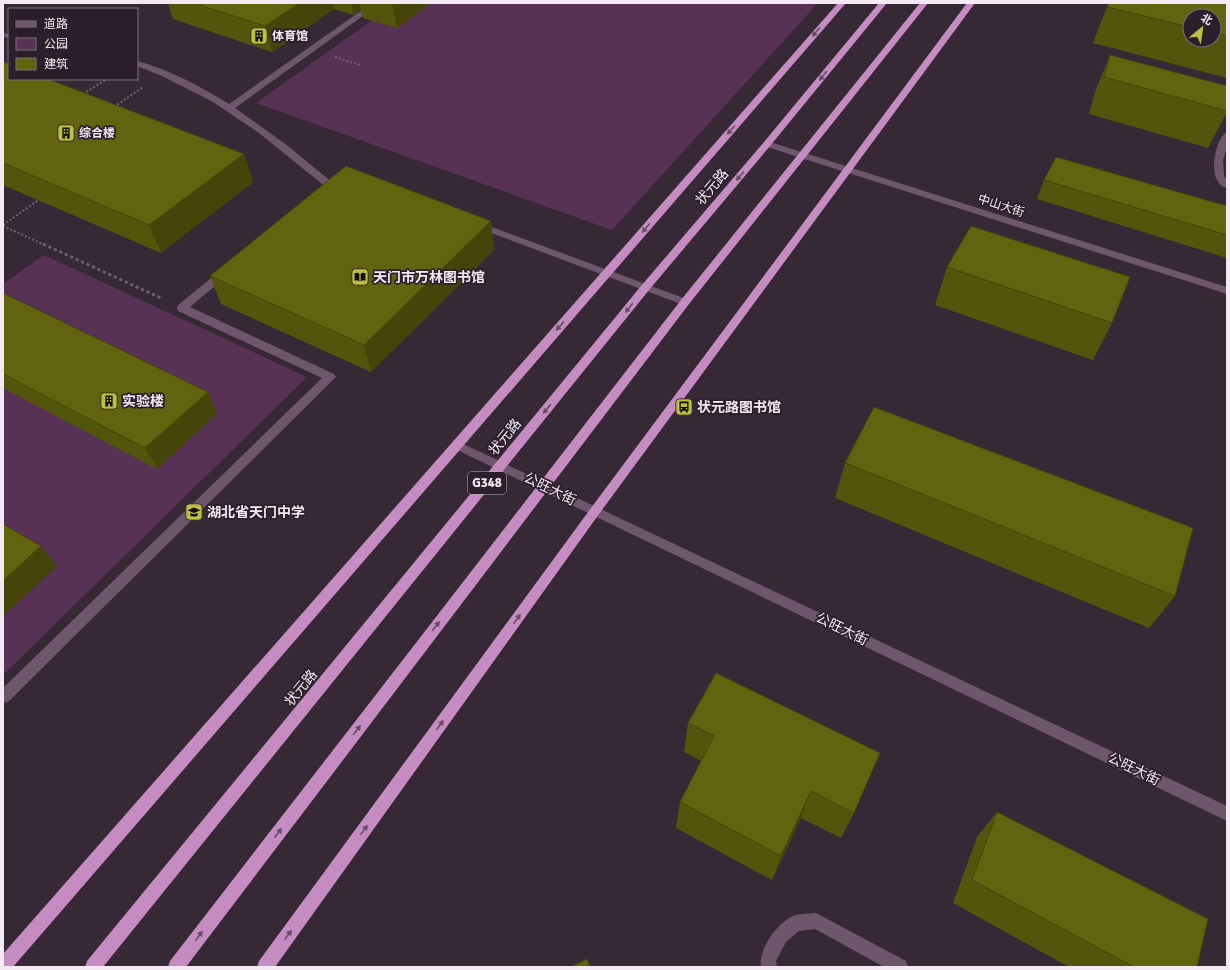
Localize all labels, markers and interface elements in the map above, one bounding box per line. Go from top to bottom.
legend [8,8,138,80]
north arrow [1182,8,1222,48]
text: 北 [1199,11,1215,28]
text: 道路 [44,17,68,32]
building icon: 体育馆 [249,26,269,46]
one-way arrow [812,27,821,38]
place label: 体育馆 [272,29,308,44]
text: 公园 [44,37,68,52]
text: 建筑 [44,57,68,72]
one-way arrow [819,71,828,82]
building icon: 综合楼 [56,123,76,143]
one-way arrow [726,125,735,135]
place label: 综合楼 [79,126,115,141]
street label: 状元路 [692,165,732,209]
one-way arrow [736,171,745,182]
street label: 中山大街 [976,191,1026,221]
one-way arrow [641,223,650,234]
library icon: 天门市万林图书馆 [350,267,370,287]
place label: 天门市万林图书馆 [373,269,485,286]
one-way arrow [625,302,633,313]
one-way arrow [556,321,565,332]
building icon: 实验楼 [99,391,119,411]
place label: 实验楼 [122,393,164,410]
bus stop icon: 状元路图书馆 [674,397,694,417]
place label: 状元路图书馆 [697,399,781,416]
one-way arrow [543,403,552,414]
street label: 状元路 [485,415,525,459]
street label: 公旺大街 [521,469,579,509]
road number: G348 [468,472,506,494]
school or university icon: 湖北省天门中学 [184,502,204,522]
place label: 湖北省天门中学 [207,504,305,521]
street label: 公旺大街 [813,609,871,649]
one-way arrow [513,614,521,625]
one-way arrow [432,621,441,632]
street label: 状元路 [281,666,321,710]
one-way arrow [436,719,445,730]
one-way arrow [353,724,362,735]
street label: 公旺大街 [1105,749,1163,789]
one-way arrow [360,825,368,835]
one-way arrow [274,827,283,838]
one-way arrow [284,930,292,941]
one-way arrow [195,931,203,941]

